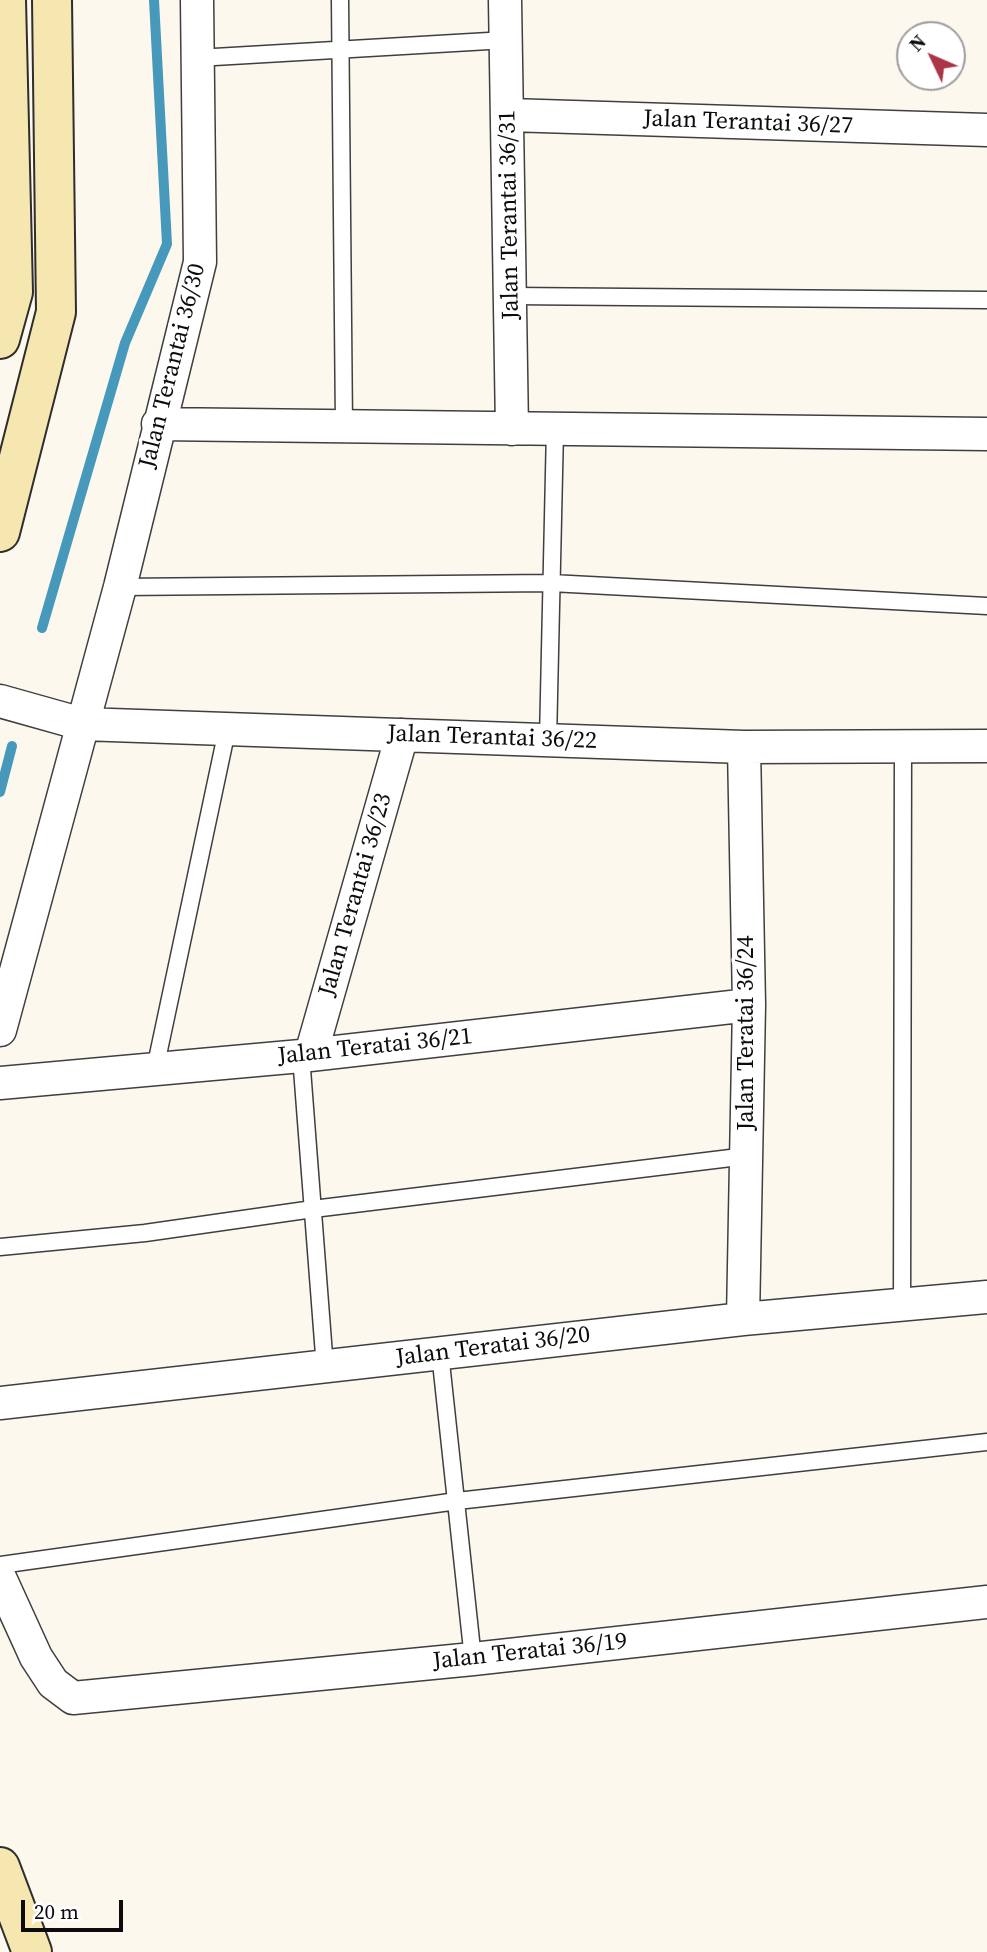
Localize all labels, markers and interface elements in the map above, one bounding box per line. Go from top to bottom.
north arrow [896,21,966,91]
text: N [903,29,931,57]
street label: Jalan Terantai 36/27 [643,105,853,141]
street label: Jalan Terantai 36/31 [494,110,526,320]
street label: Jalan Terantai 36/30 [134,261,212,471]
street label: Jalan Terantai 36/22 [387,720,597,756]
street label: Jalan Terantai 36/23 [313,790,399,1000]
street label: Jalan Teratai 36/24 [733,935,761,1131]
street label: Jalan Teratai 36/21 [276,1022,474,1072]
street label: Jalan Teratai 36/20 [394,1321,592,1373]
street label: Jalan Teratai 36/19 [431,1627,629,1677]
scale bar [24,1885,126,1929]
text: 20 m [34,1897,79,1926]

